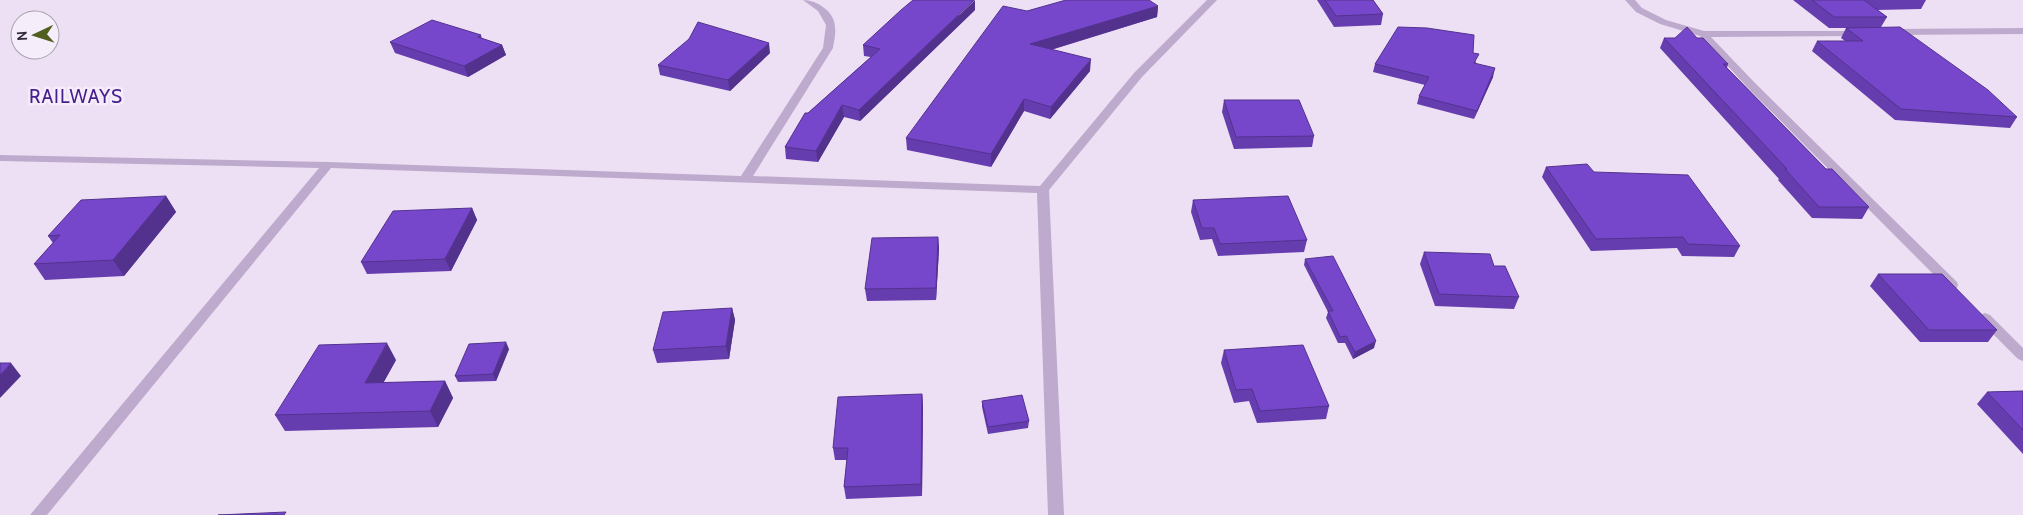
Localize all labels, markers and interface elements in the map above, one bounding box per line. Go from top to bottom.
north arrow [10,10,60,60]
text: N [13,30,31,41]
district label: RAILWAYS [29,85,123,108]

